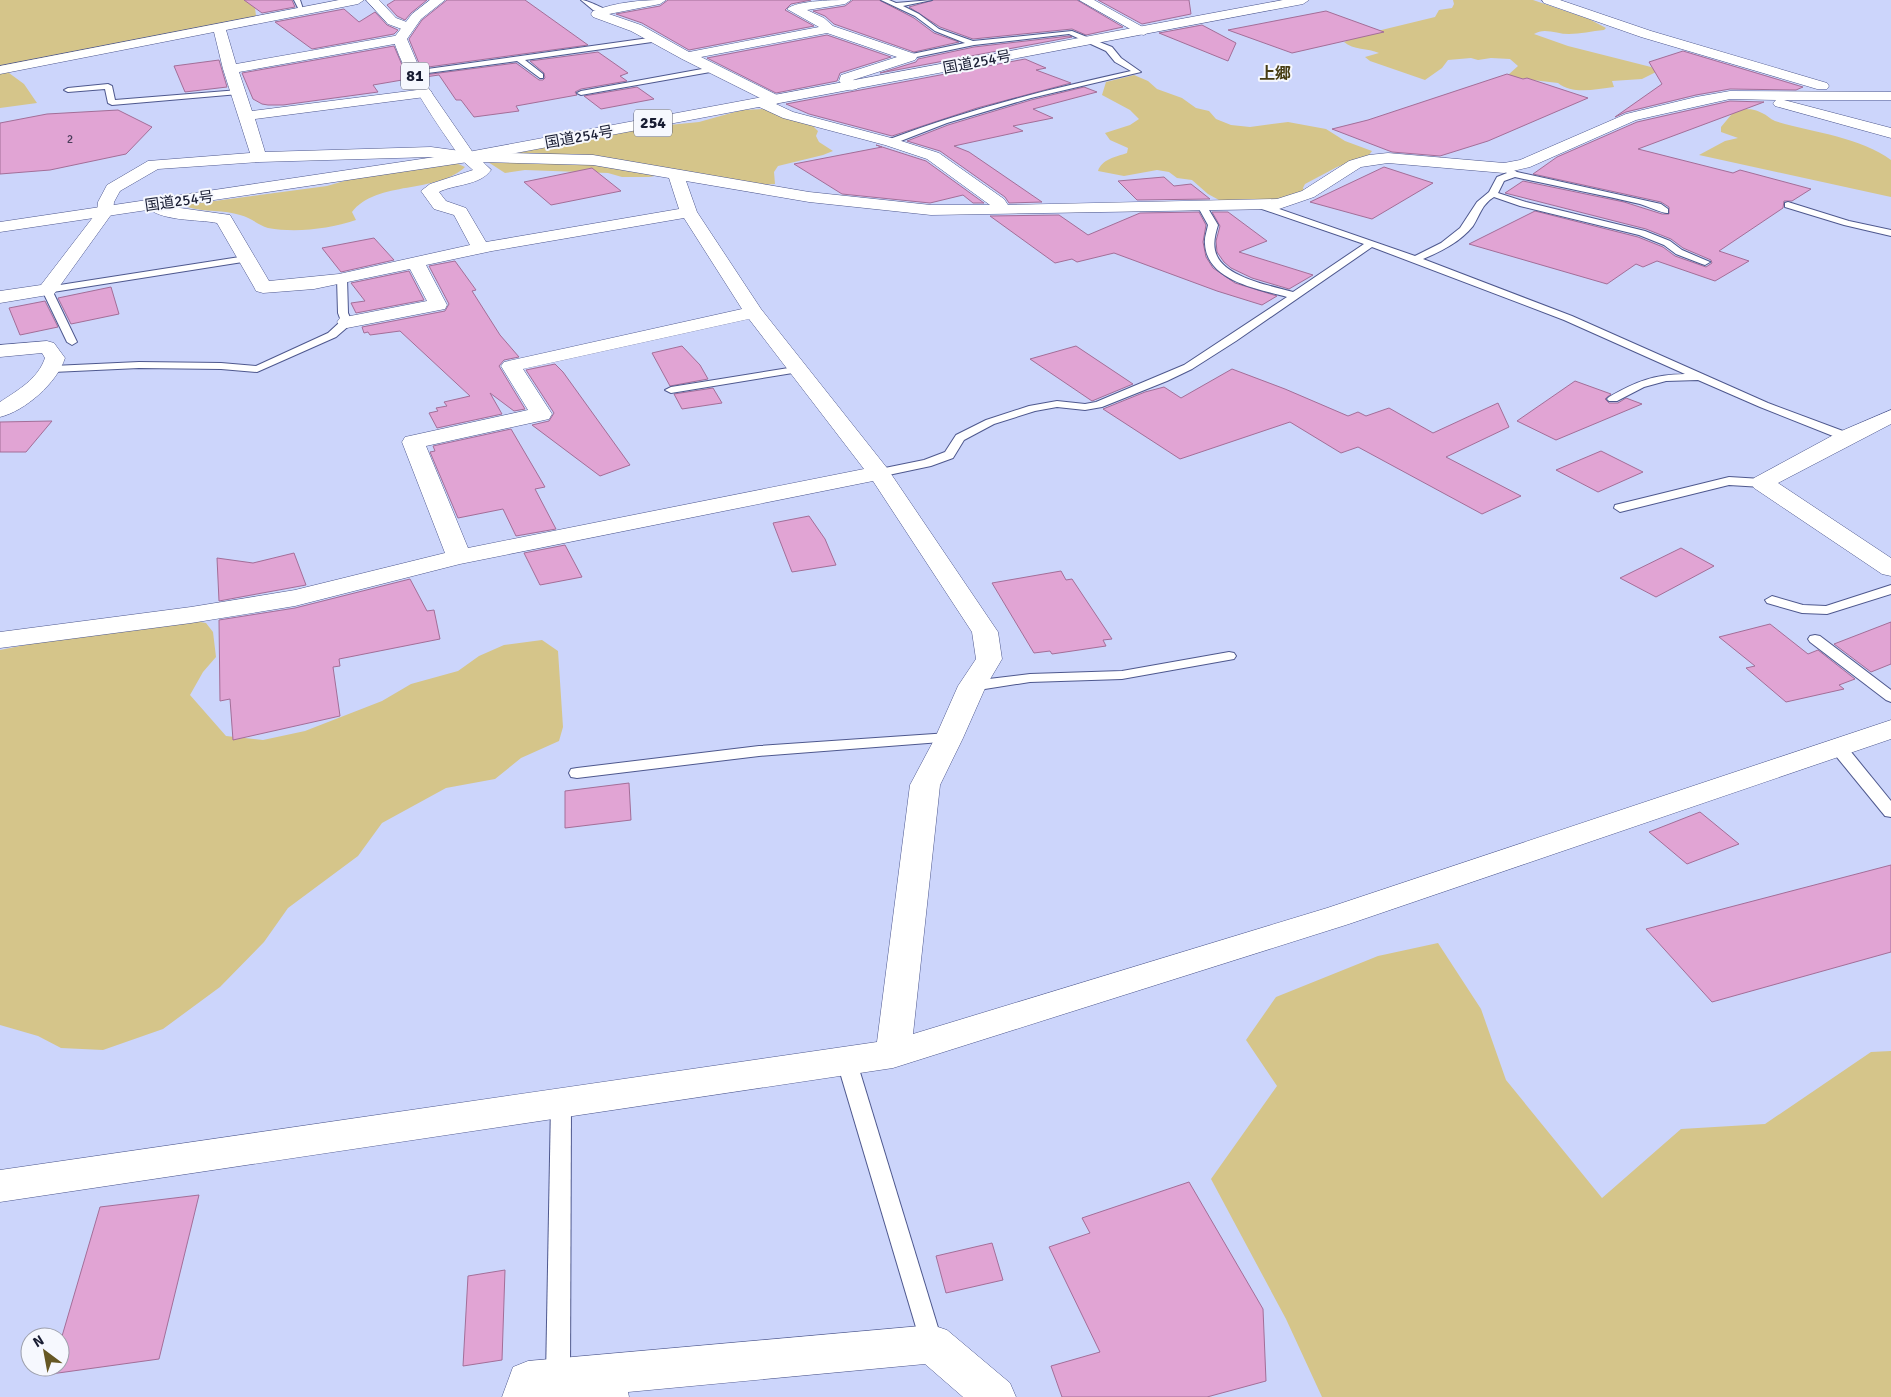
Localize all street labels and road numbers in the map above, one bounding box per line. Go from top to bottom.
street label: 国道254号 [941,47,1013,77]
road number: 81 [401,62,429,90]
road number: 254 [634,110,672,136]
street label: 国道254号 [543,122,615,152]
street label: 国道254号 [143,187,215,215]

